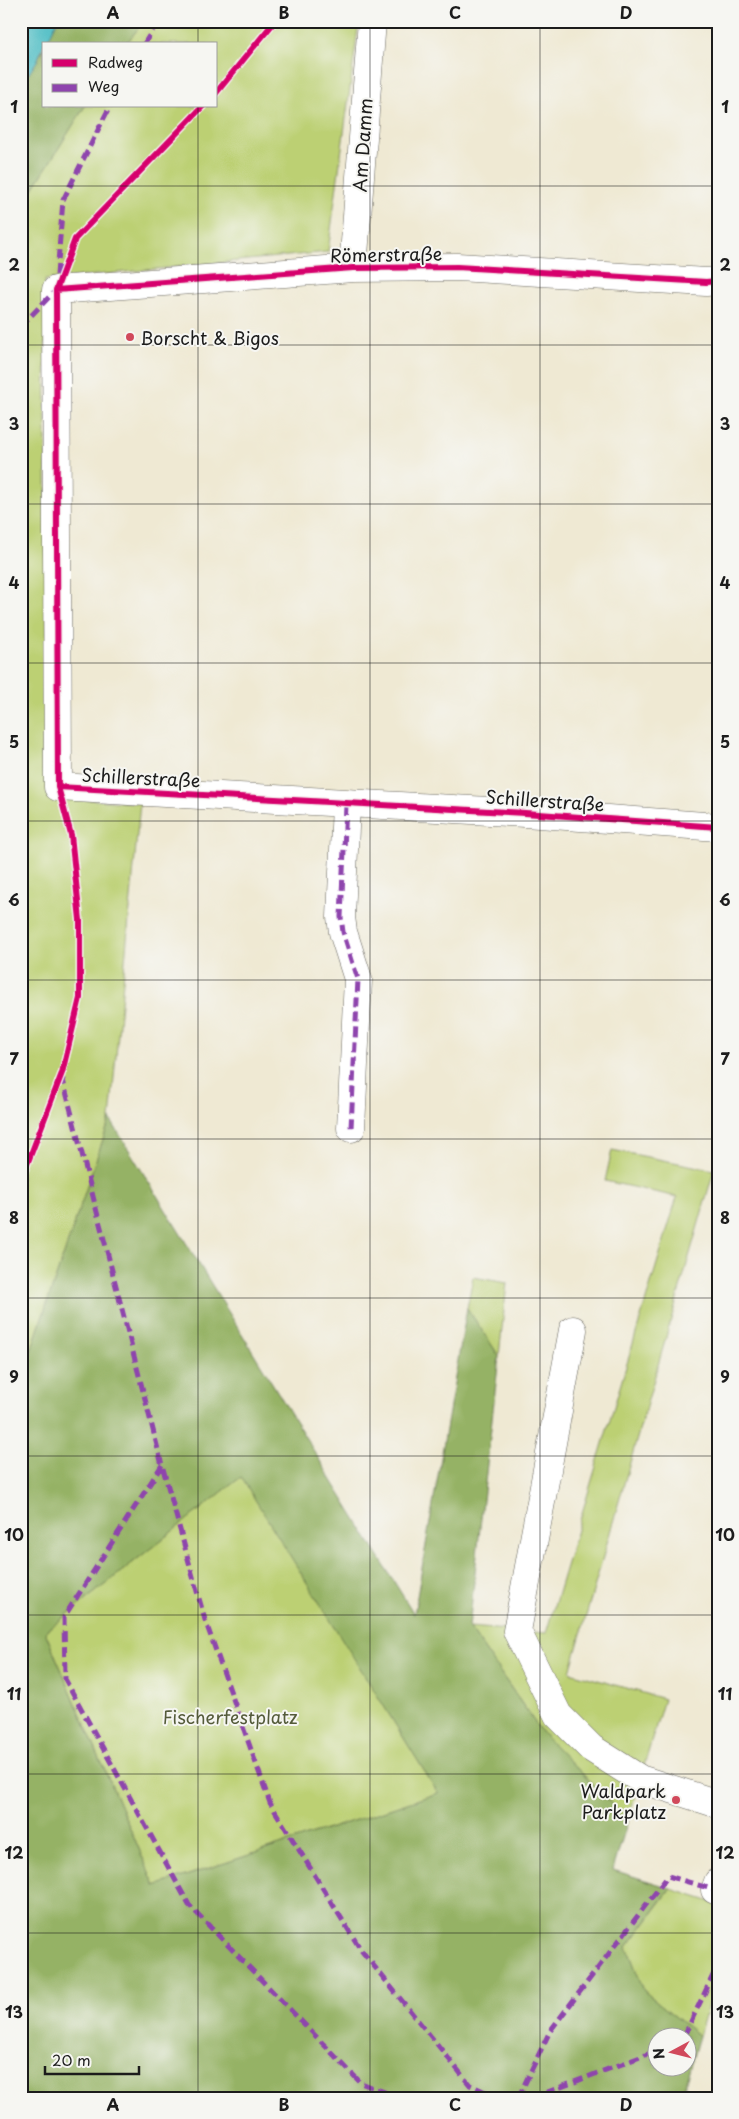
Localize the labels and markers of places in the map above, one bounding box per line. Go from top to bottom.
place label: Borscht & Bigos [140,324,279,351]
marker: Borscht & Bigos [124,331,136,343]
place label: Waldpark Parkplatz [580,1777,666,1825]
marker: Waldpark Parkplatz [670,1794,682,1806]

